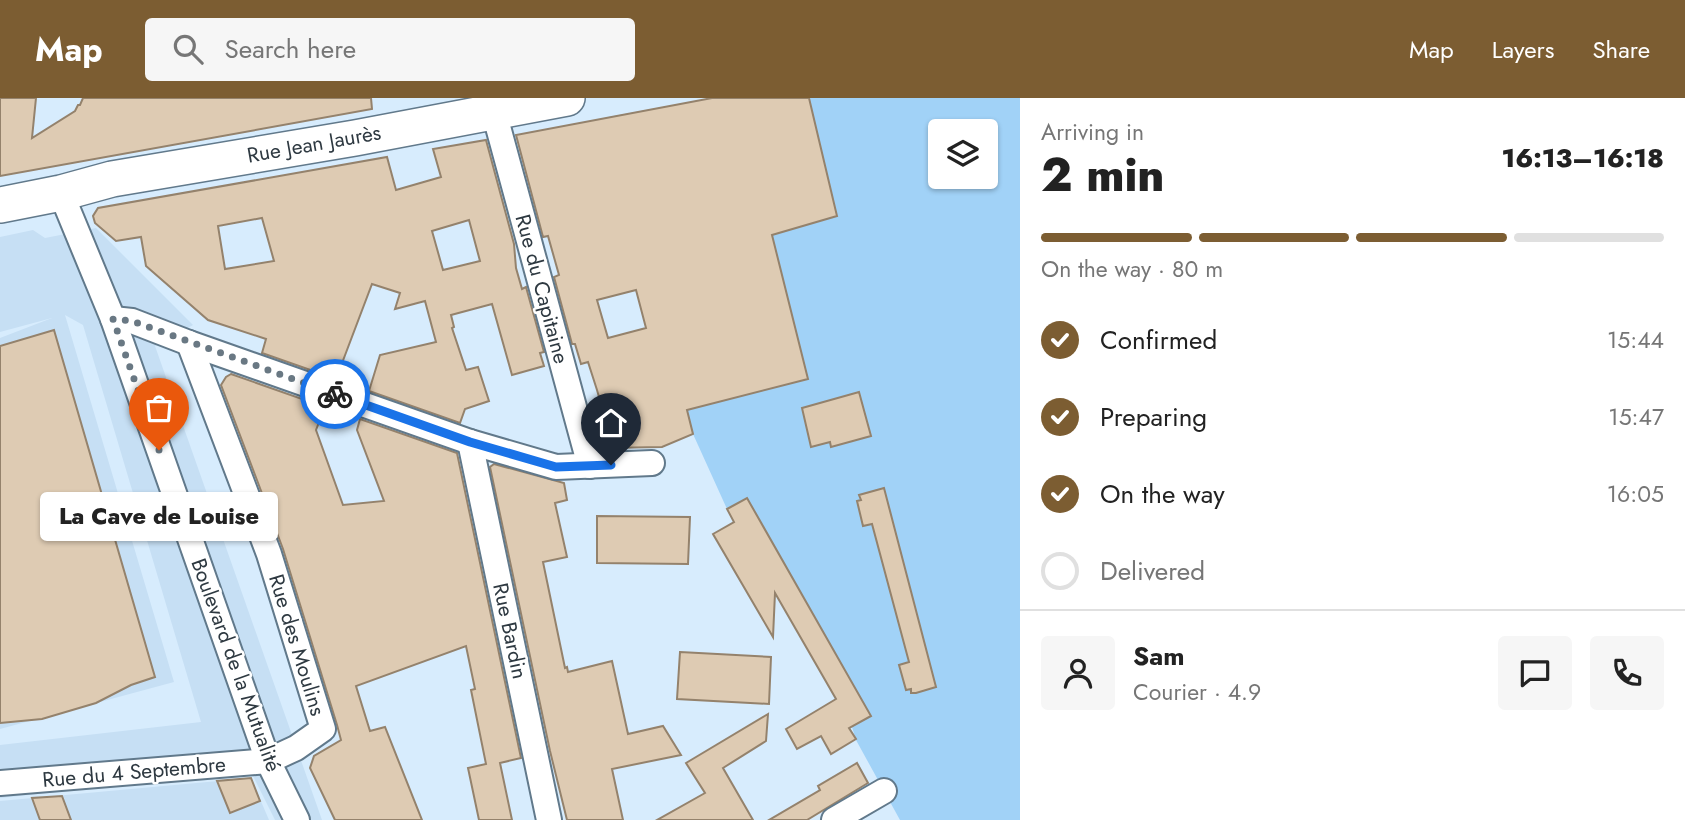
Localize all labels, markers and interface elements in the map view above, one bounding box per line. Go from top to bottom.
search box [145,18,635,81]
text: Map [35,26,103,73]
icon: search [169,30,207,68]
text: Search here [225,30,356,68]
text: Map [1409,32,1454,67]
text: Layers [1492,32,1554,67]
text: Share [1592,32,1650,67]
text: Arriving in [1041,115,1144,149]
street label: Rue Jean Jaurès [245,117,383,171]
map controls [928,119,998,189]
button: layers [928,119,998,189]
text: 16:13–16:18 [1501,139,1664,177]
text: 2 min [1041,142,1165,208]
street label: Rue du Capitaine [508,211,576,367]
text: On the way · 80 m [1041,252,1223,286]
icon: check [1041,321,1079,359]
text: Confirmed [1100,321,1217,359]
text: 15:44 [1607,323,1664,357]
courier [300,359,370,429]
icon: bike [316,375,354,413]
pin [129,378,189,450]
icon: bag [140,389,178,427]
pin [581,393,641,465]
icon: check [1041,398,1079,436]
text: Preparing [1100,398,1207,436]
text: 15:47 [1608,400,1664,434]
icon: home [592,404,630,442]
icon: check [1041,475,1079,513]
text: On the way [1100,475,1225,513]
text: 16:05 [1607,477,1664,511]
callout: La Cave de Louise [40,492,278,541]
text: La Cave de Louise [59,499,259,533]
text: Delivered [1100,552,1205,590]
street label: Boulevard de la Mutualité [183,554,289,776]
street label: Rue des Moulins [261,570,333,720]
street label: Rue Bardin [485,580,535,682]
button: person [1041,636,1115,710]
button: chat [1498,636,1572,710]
button: phone [1590,636,1664,710]
text: Sam [1133,637,1185,675]
text: Courier · 4.9 [1133,675,1261,709]
street label: Rue du 4 Septembre [41,749,227,795]

